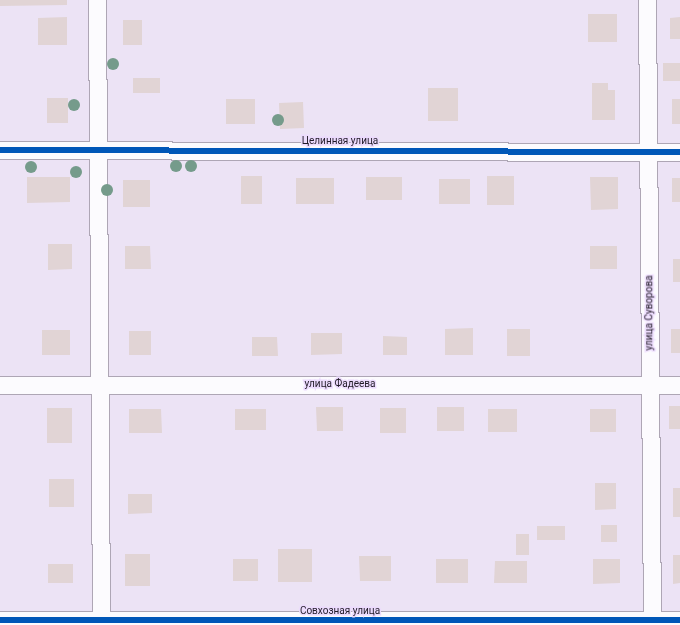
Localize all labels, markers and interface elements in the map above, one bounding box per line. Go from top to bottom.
street label: Целинная улица [302,135,378,147]
street label: улица Суворова [643,275,655,351]
street label: улица Фадеева [305,378,375,390]
street label: Совхозная улица [300,605,380,617]

